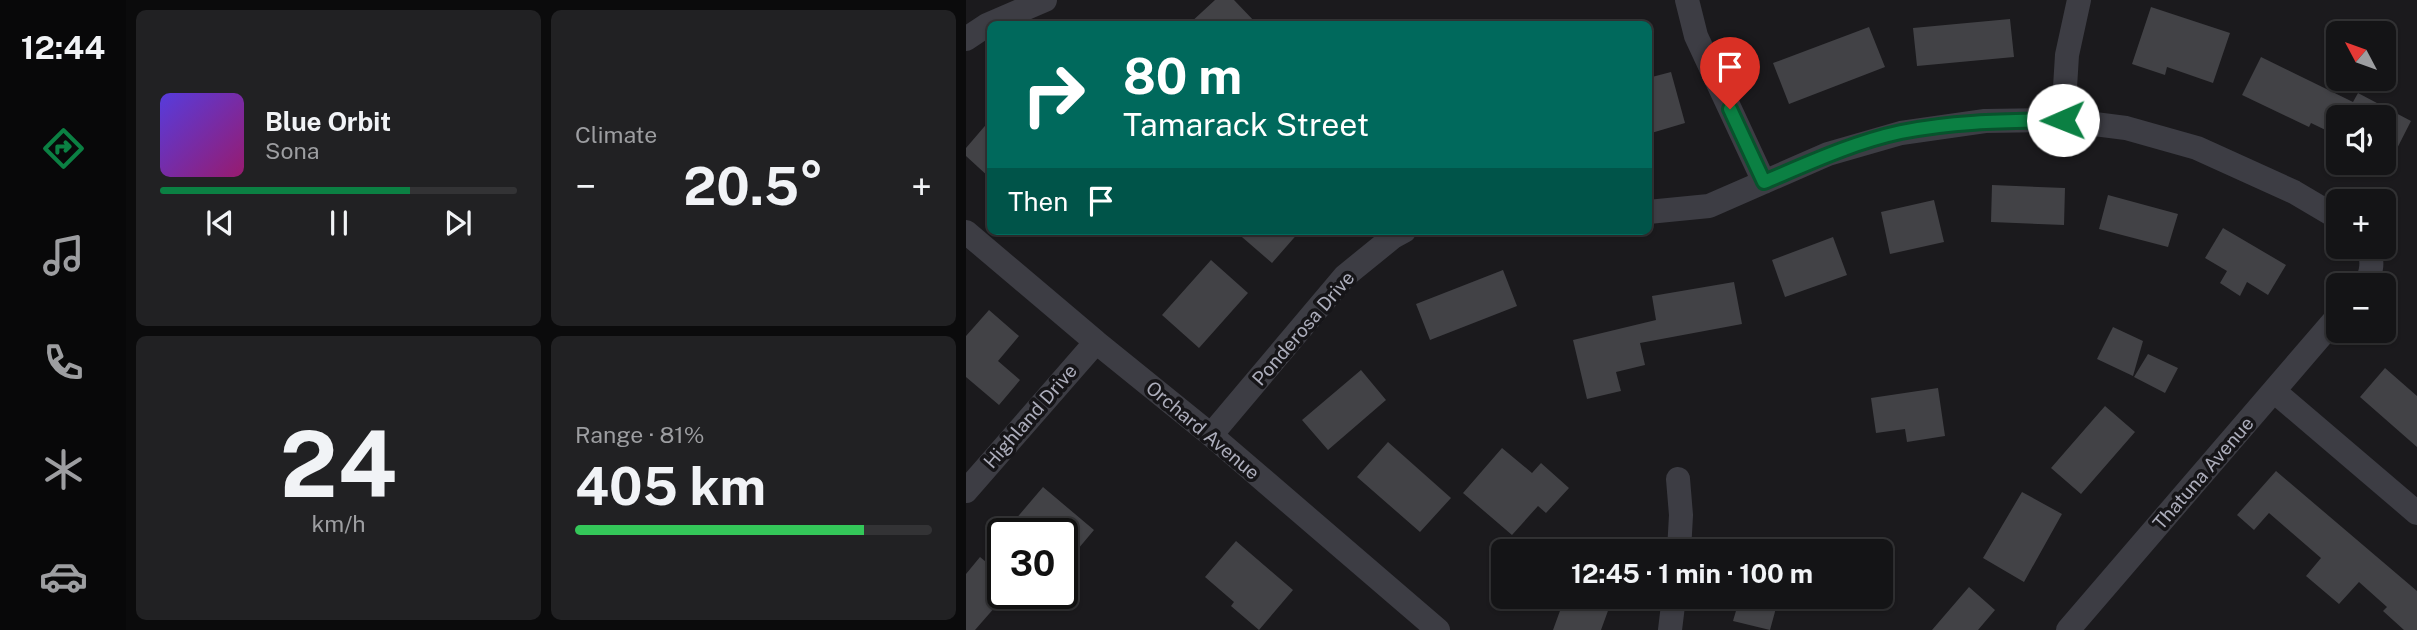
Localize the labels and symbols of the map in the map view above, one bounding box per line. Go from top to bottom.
north arrow [2326,21,2396,91]
pin [1700,37,1760,109]
position arrow [2026,83,2100,157]
street label: Ponderosa Drive [1247,266,1359,390]
street label: Highland Drive [979,360,1081,472]
street label: Orchard Avenue [1142,376,1264,484]
street label: Thatuna Avenue [2148,412,2258,534]
speed limit sign: 30 [987,518,1078,609]

